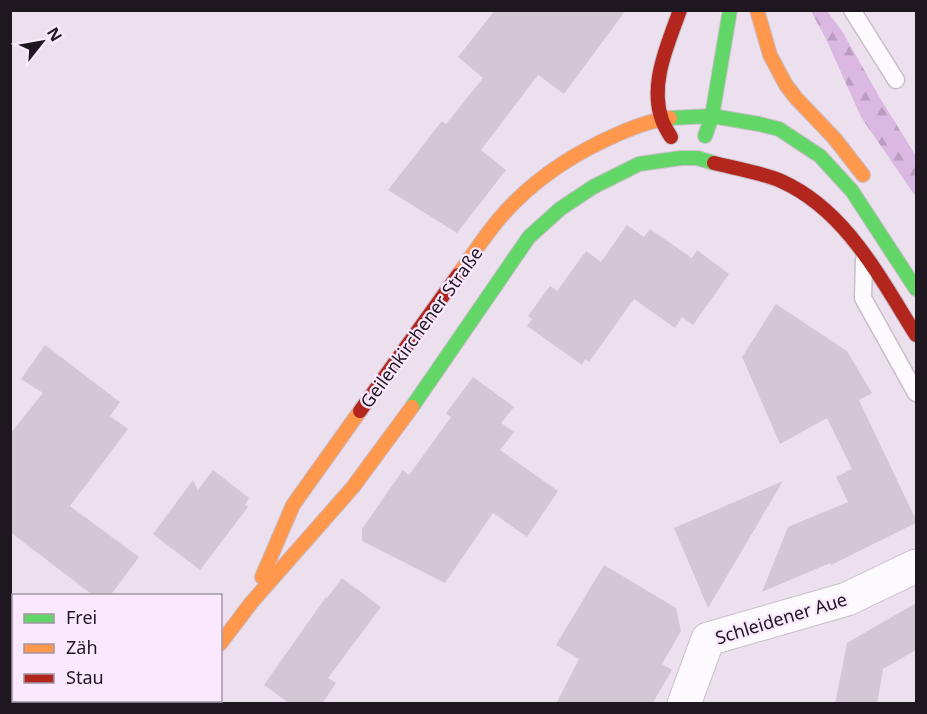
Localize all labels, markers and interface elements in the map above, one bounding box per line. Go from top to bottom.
north arrow [12,12,72,72]
text: N [42,23,68,46]
street label: Geilenkirchener Straße [354,242,488,412]
street label: Schleidener Aue [712,587,850,649]
legend [12,594,222,702]
text: Frei [66,605,97,629]
text: Zäh [66,635,98,659]
text: Stau [66,665,104,689]

